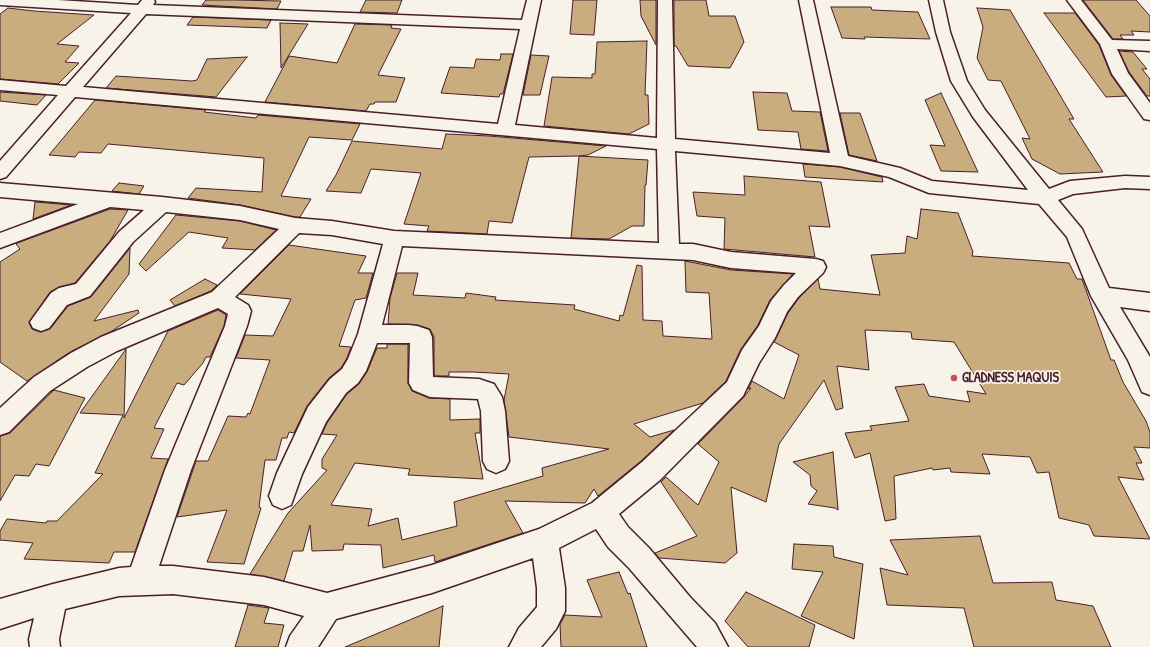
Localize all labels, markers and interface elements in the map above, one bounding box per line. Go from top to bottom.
place label: GLADNESS MAQUIS [962,370,1059,386]
marker: GLADNESS MAQUIS [949,373,959,383]

